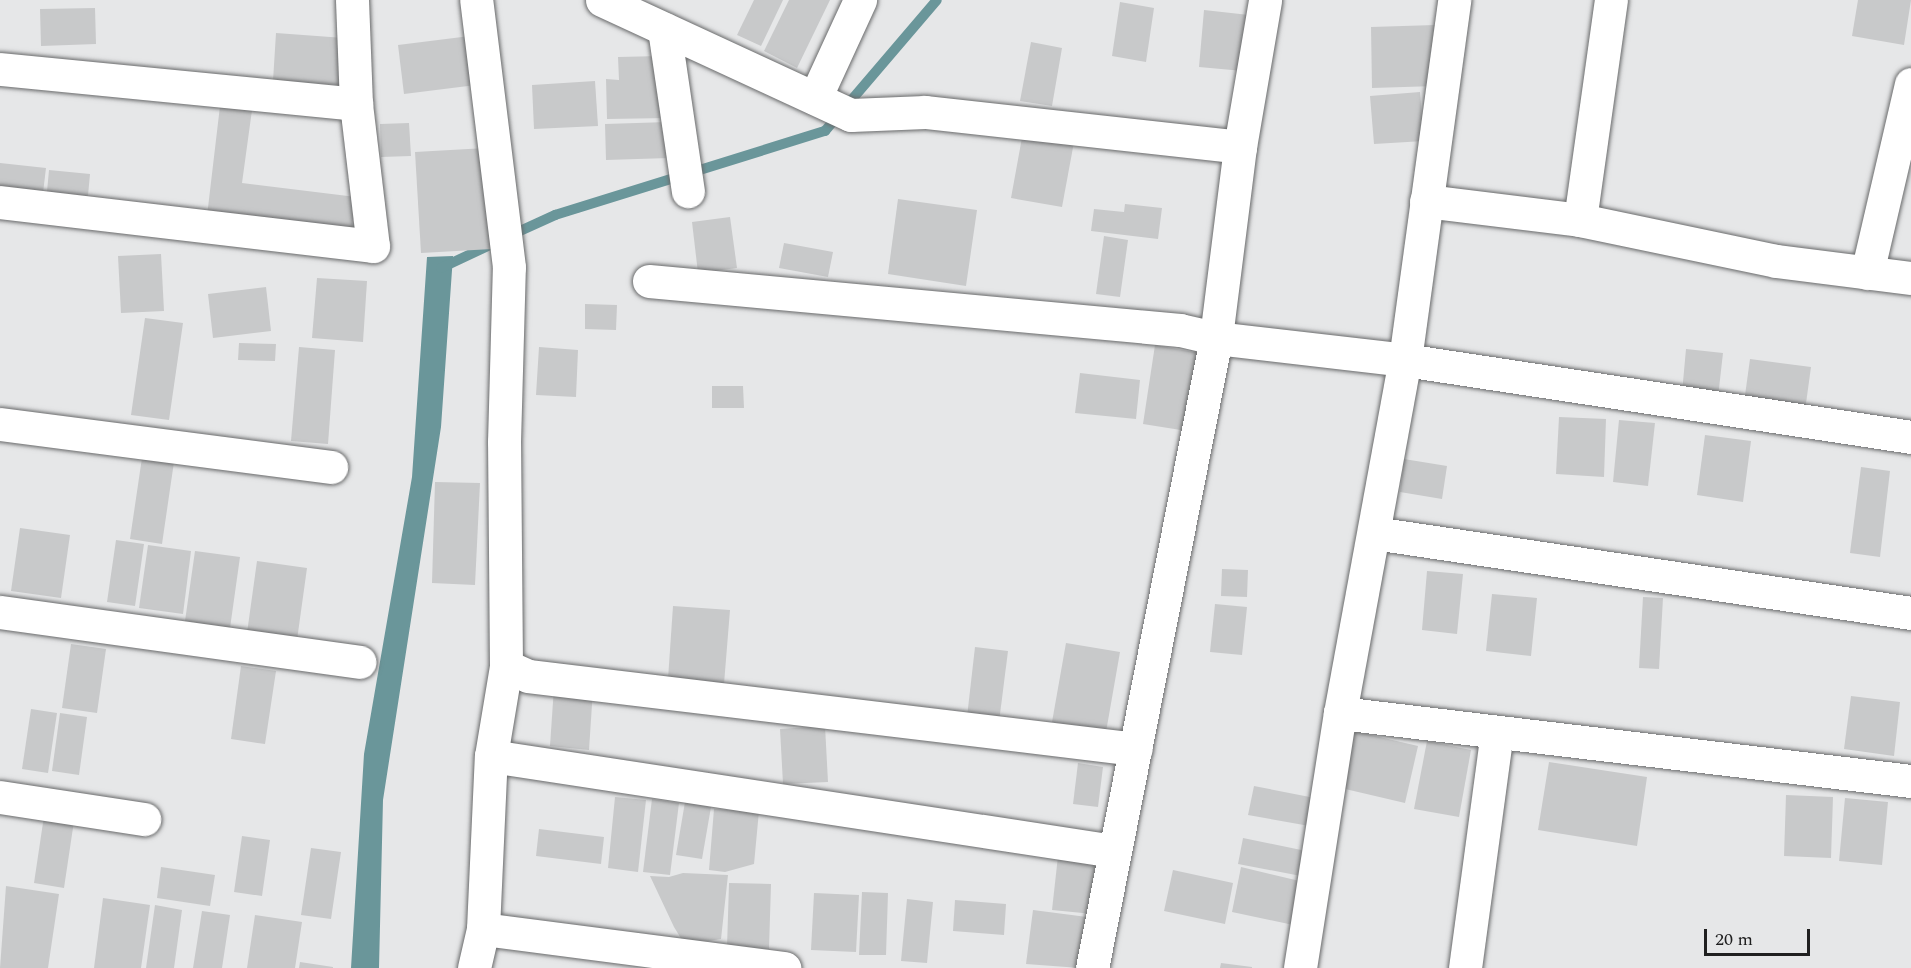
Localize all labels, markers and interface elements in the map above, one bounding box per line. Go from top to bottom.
scale bar [1707,917,1814,955]
text: 20 m [1715,926,1753,953]

